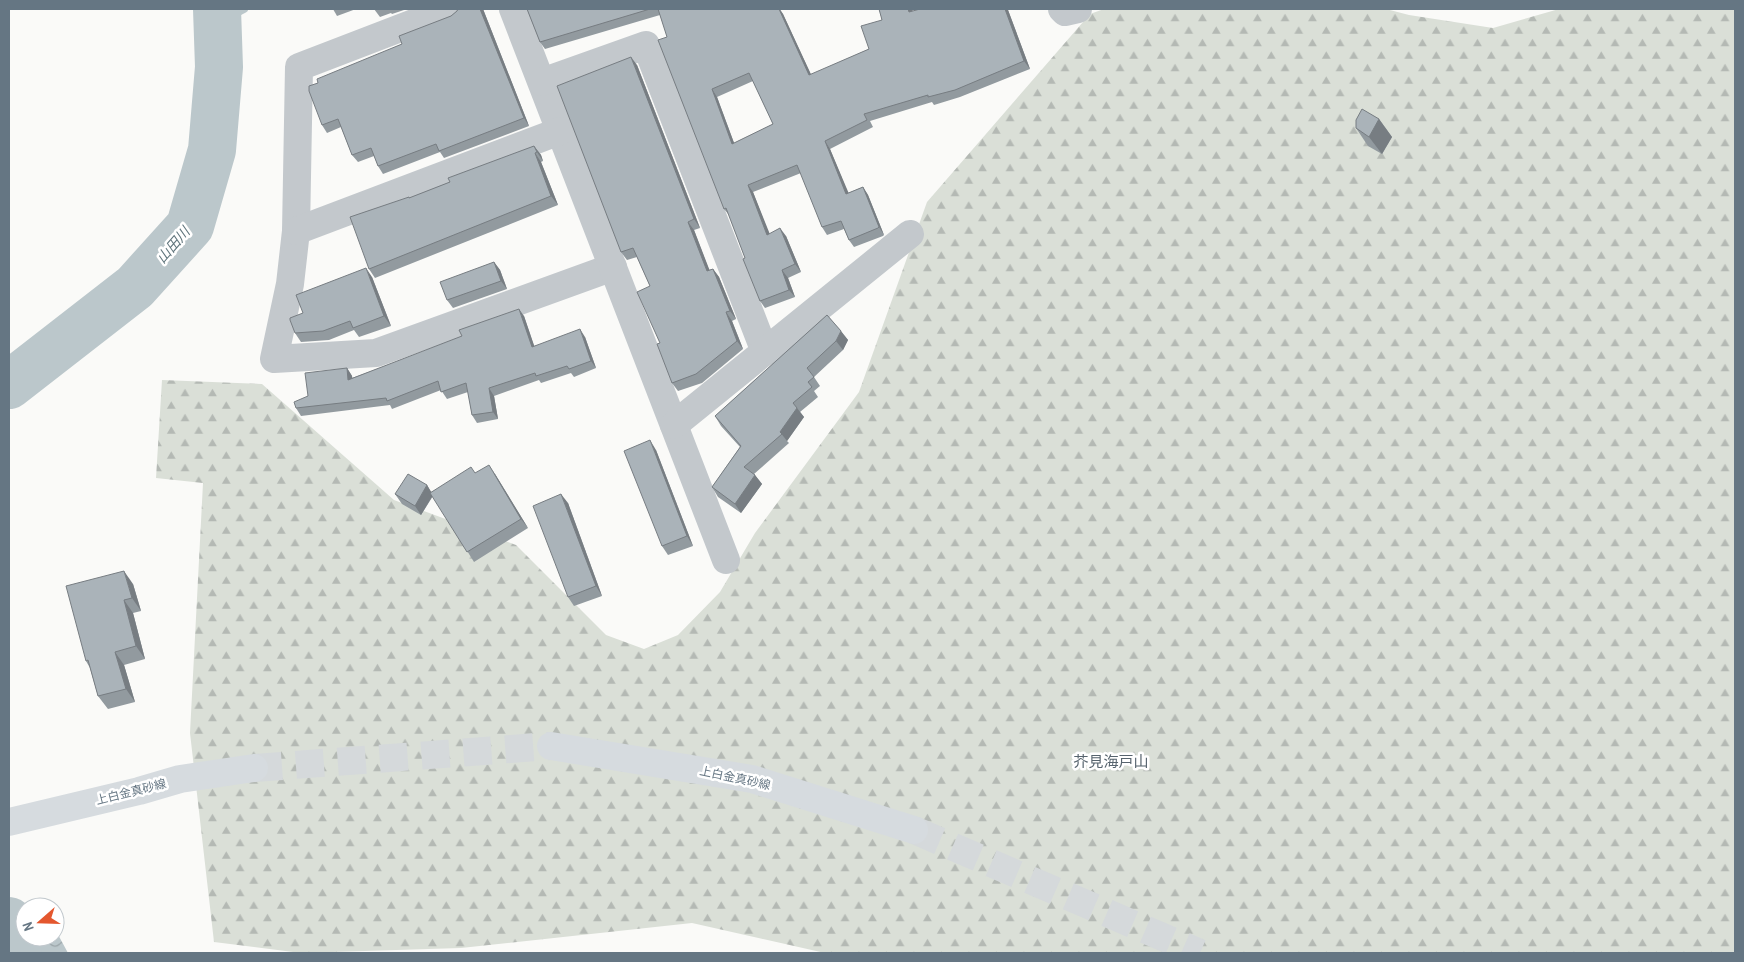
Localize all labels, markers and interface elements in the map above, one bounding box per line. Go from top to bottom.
water label: 山田川 [152,222,195,267]
district label: 芥見海戸山 [1073,751,1149,772]
street label: 上白金真砂線 [698,763,772,793]
street label: 上白金真砂線 [94,776,168,808]
north arrow [15,897,65,947]
text: N [18,919,38,933]

